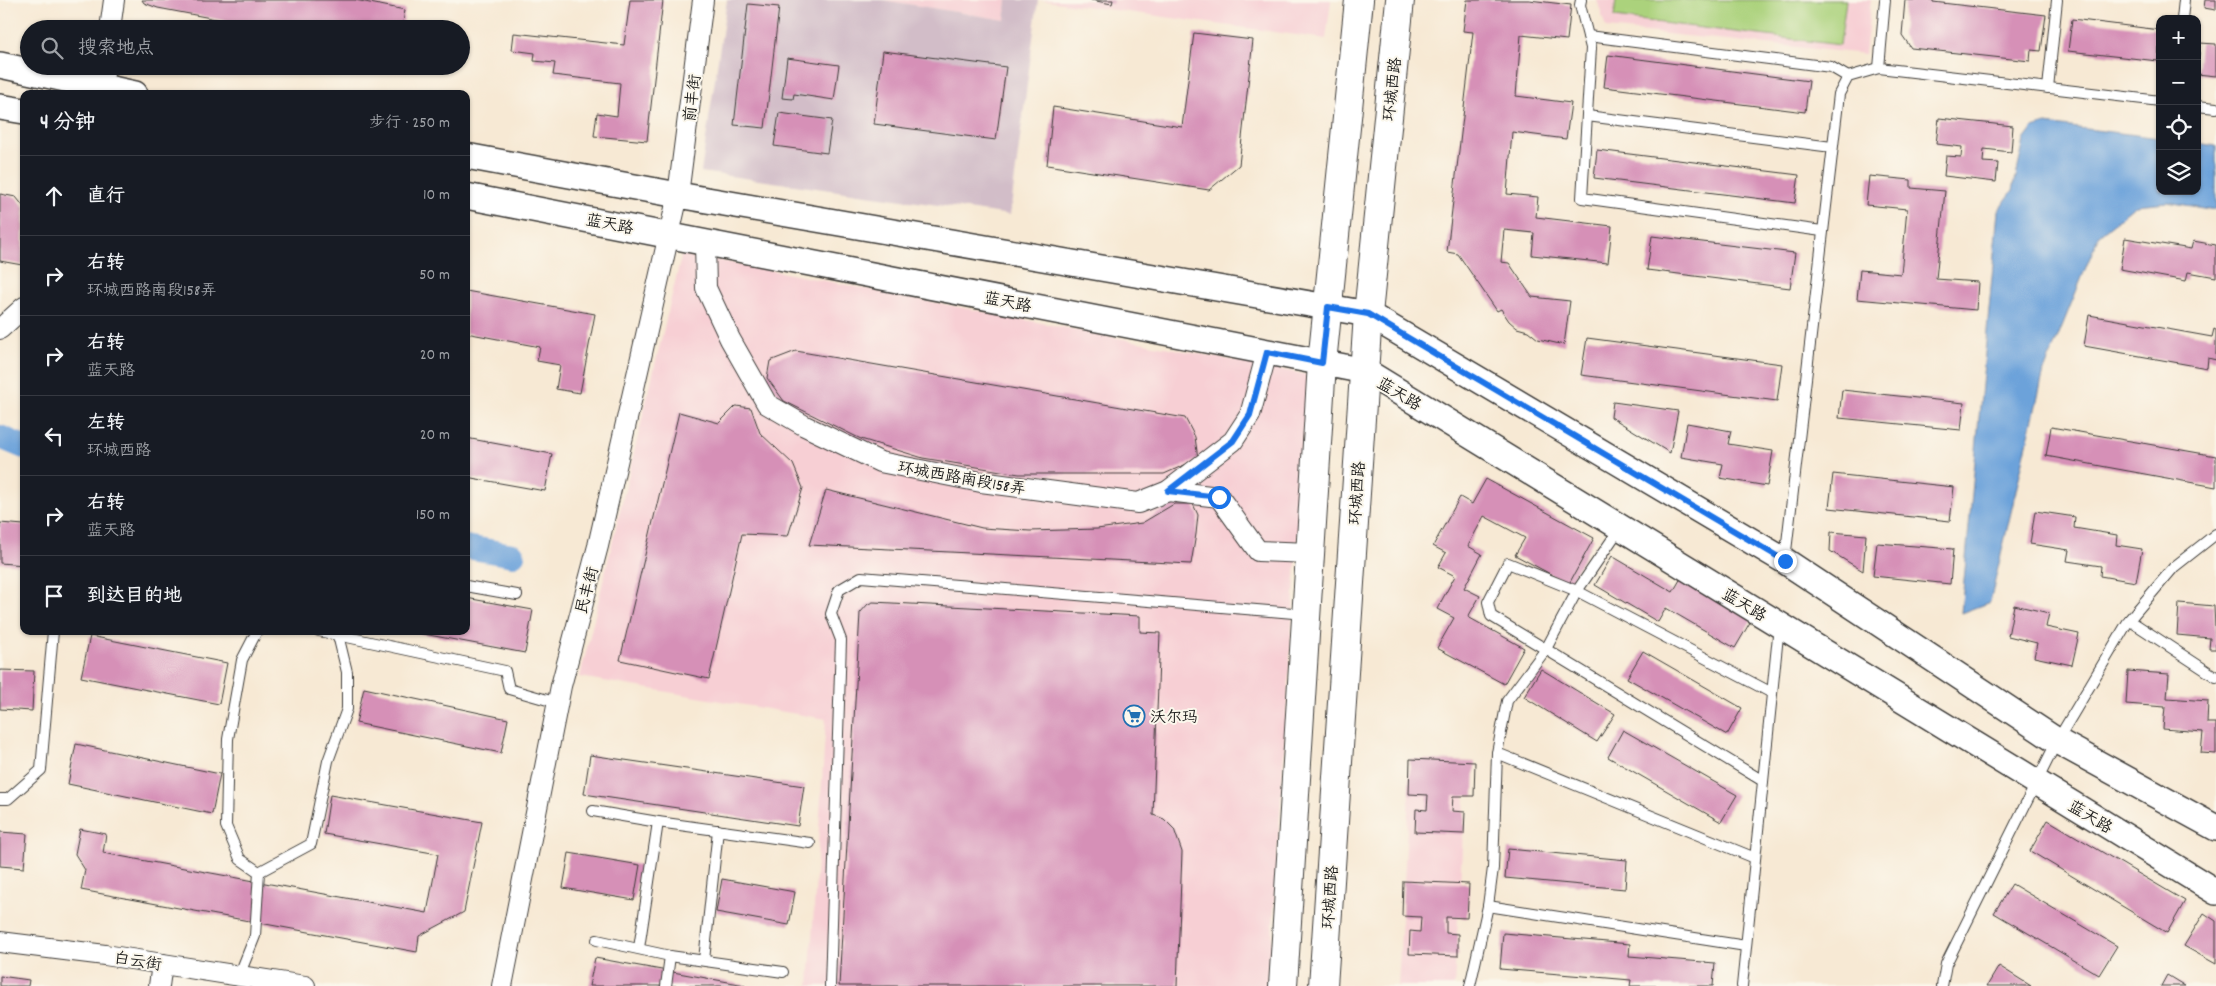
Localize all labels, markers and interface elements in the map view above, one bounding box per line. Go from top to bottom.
map controls [2156,15,2201,195]
button: + [2156,15,2201,60]
search box [20,20,470,75]
icon: search [38,34,66,62]
text: 搜索地点 [78,36,154,63]
street label: 环城西路 [1379,56,1408,122]
button: − [2156,60,2201,105]
street label: 前丰街 [679,73,708,124]
button: locate [2156,105,2201,150]
text: 4 分钟 [40,109,96,139]
text: 步行 · 250 m [369,112,450,135]
button: layers [2156,150,2201,195]
icon: ahead [40,182,68,210]
text: 直行 [87,184,125,211]
text: 10 m [423,184,450,207]
street label: 蓝天路 [584,210,635,241]
text: 右转 [87,251,125,278]
icon: right [40,262,68,290]
text: 50 m [419,264,450,287]
text: 环城西路南段158弄 [87,280,216,303]
street label: 蓝天路 [982,288,1033,319]
text: 右转 [87,331,125,358]
icon: right [40,342,68,370]
text: 20 m [420,344,450,367]
text: 蓝天路 [87,360,135,383]
street label: 蓝天路 [1372,373,1425,417]
text: 左转 [87,411,125,438]
icon: left [40,422,68,450]
text: 20 m [420,424,450,447]
text: 环城西路 [87,440,151,463]
street label: 环城西路南段158弄 [896,457,1027,502]
street label: 环城西路 [1345,460,1372,526]
route start [1208,486,1231,509]
text: 右转 [87,491,125,518]
icon: right [40,502,68,530]
text: 150 m [416,504,450,527]
text: 蓝天路 [87,520,135,543]
route end [1774,550,1797,573]
street label: 民丰街 [571,564,606,617]
icon: arrive [40,582,68,610]
text: 到达目的地 [87,584,182,611]
street label: 蓝天路 [1717,584,1770,628]
supermarket icon: 沃尔玛 [1122,704,1146,728]
place label: 沃尔玛 [1150,707,1198,730]
street label: 蓝天路 [2063,796,2116,840]
street label: 环城西路 [1318,864,1345,930]
street label: 白云街 [112,947,163,978]

